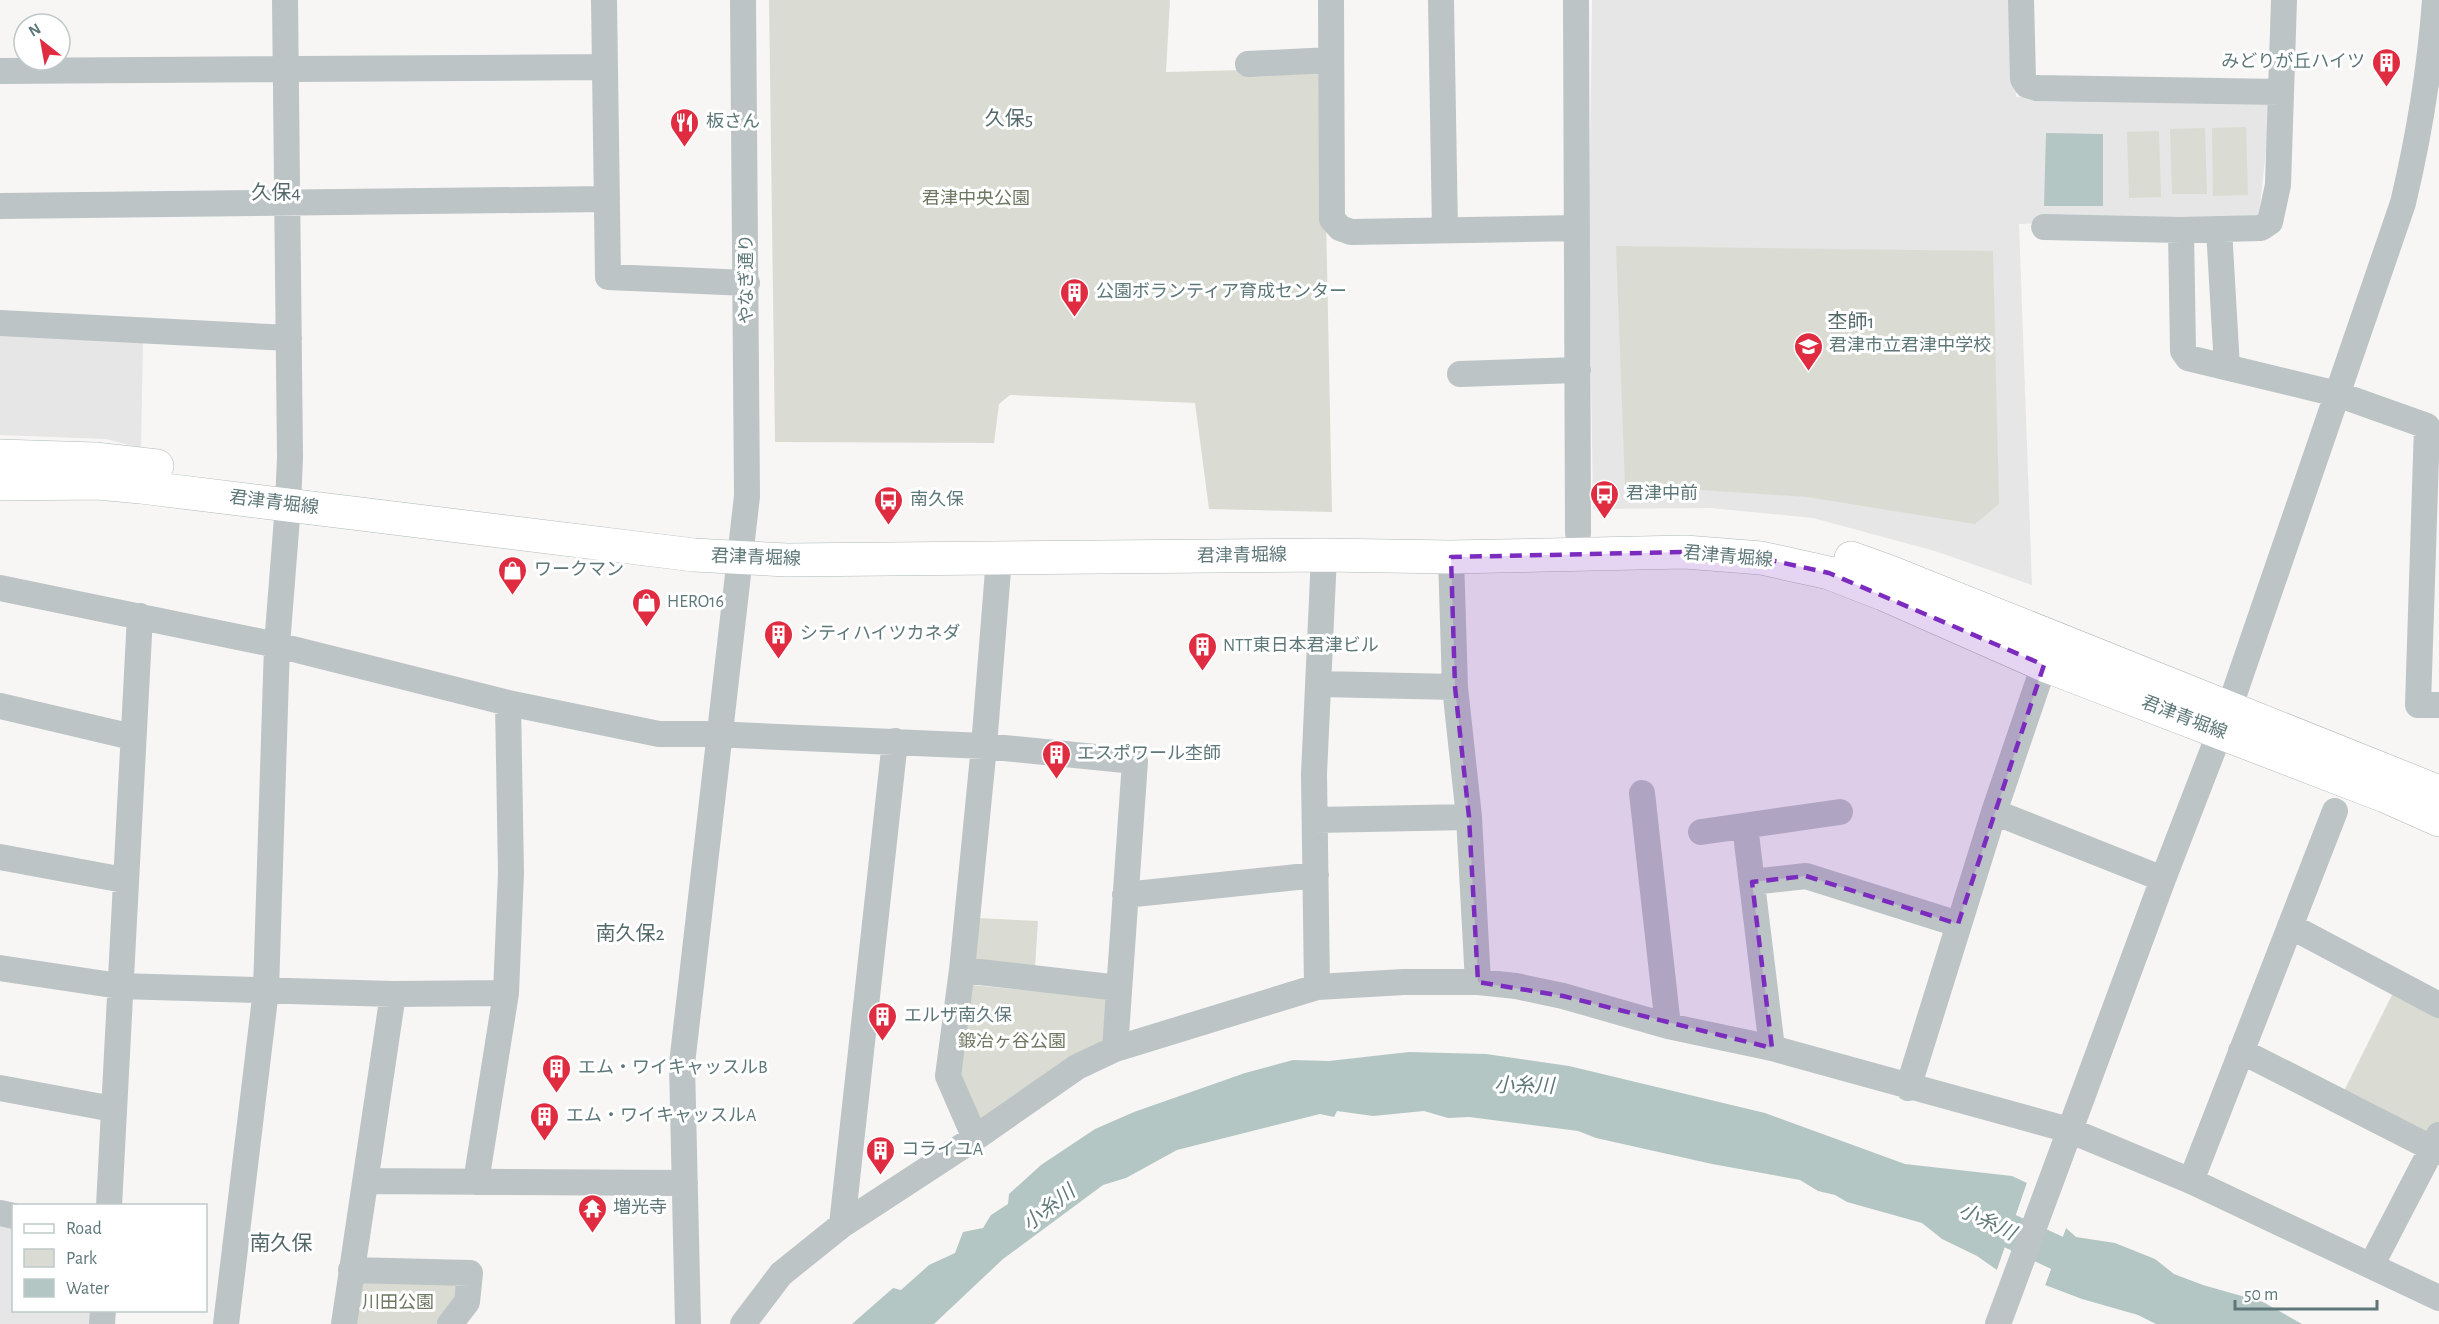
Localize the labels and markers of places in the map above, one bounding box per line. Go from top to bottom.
building icon: みどりが丘ハイツ [2370,46,2402,88]
place label: みどりが丘ハイツ [2221,51,2365,71]
restaurant icon: 板さん [669,106,701,148]
place label: 板さん [706,112,760,131]
building icon: 公園ボランティア育成センター [1059,276,1091,318]
place label: 公園ボランティア育成センター [1096,282,1347,301]
school or university icon: 君津市立君津中学校 [1792,330,1824,372]
place label: 君津市立君津中学校 [1829,335,1991,355]
bus stop icon: 君津中前 [1589,478,1621,520]
place label: 君津中前 [1626,483,1698,503]
bus stop icon: 南久保 [873,484,905,526]
place label: 南久保 [910,489,964,509]
shop icon: ワークマン [497,554,529,596]
place label: ワークマン [534,560,624,579]
shop icon: HERO16 [630,586,662,628]
place label: HERO16 [667,593,724,611]
building icon: シティハイツカネダ [763,618,795,660]
place label: シティハイツカネダ [800,623,961,643]
building icon: NTT東日本君津ビル [1186,630,1218,672]
place label: NTT東日本君津ビル [1223,636,1379,655]
building icon: エスポワール杢師 [1040,738,1072,780]
place label: エスポワール杢師 [1077,744,1221,763]
building icon: エルザ南久保 [867,1000,899,1042]
place label: エルザ南久保 [904,1005,1012,1025]
building icon: エム・ワイキャッスルB [541,1052,573,1094]
place label: エム・ワイキャッスルB [578,1058,768,1077]
building icon: エム・ワイキャッスルA [529,1100,561,1142]
place label: エム・ワイキャッスルA [566,1106,757,1125]
building icon: コライユA [864,1134,896,1176]
place label: コライユA [901,1140,984,1159]
temple icon: 増光寺 [576,1192,608,1234]
place label: 増光寺 [613,1197,667,1217]

